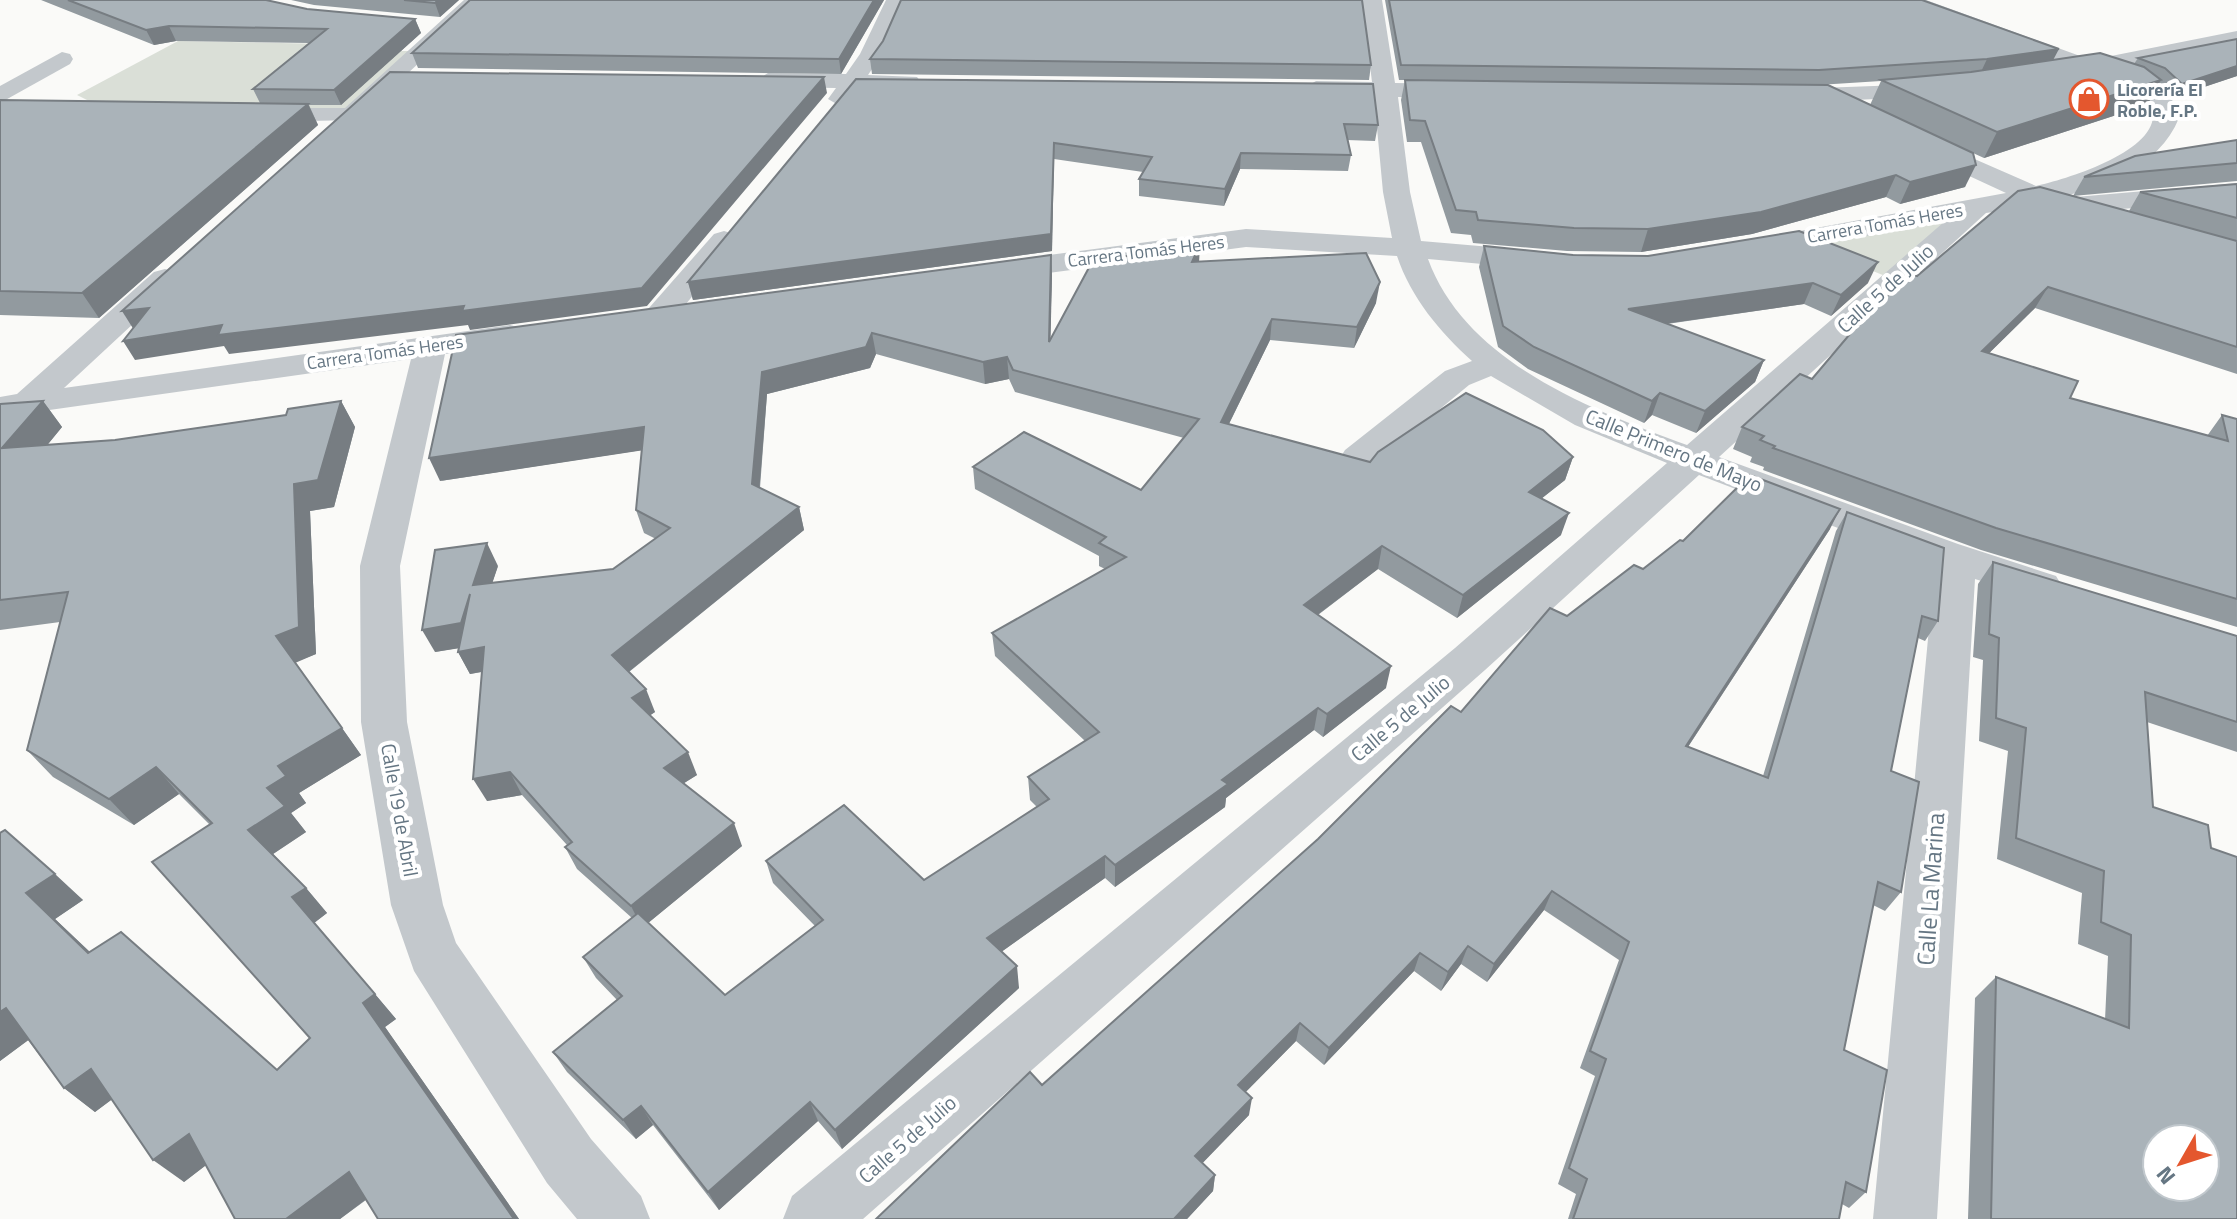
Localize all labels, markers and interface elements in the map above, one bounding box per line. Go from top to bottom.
place label: Licorería El Roble, F.P. [2117,76,2203,124]
shop icon: Licorería El Roble, F.P. [2068,78,2110,120]
street label: Carrera Tomás Heres [1805,196,1965,250]
street label: Carrera Tomás Heres [1066,228,1226,274]
street label: Calle 5 de Julio [1830,236,1940,340]
street label: Carrera Tomás Heres [305,328,465,376]
street label: Calle Primero de Mayo [1581,400,1767,500]
street label: Calle 5 de Julio [1344,667,1456,769]
street label: Calle 19 de Abril [373,741,427,879]
street label: Calle La Marina [1907,811,1953,967]
street label: Calle 5 de Julio [851,1088,963,1190]
north arrow [2141,1123,2221,1203]
text: N [2147,1159,2183,1192]

